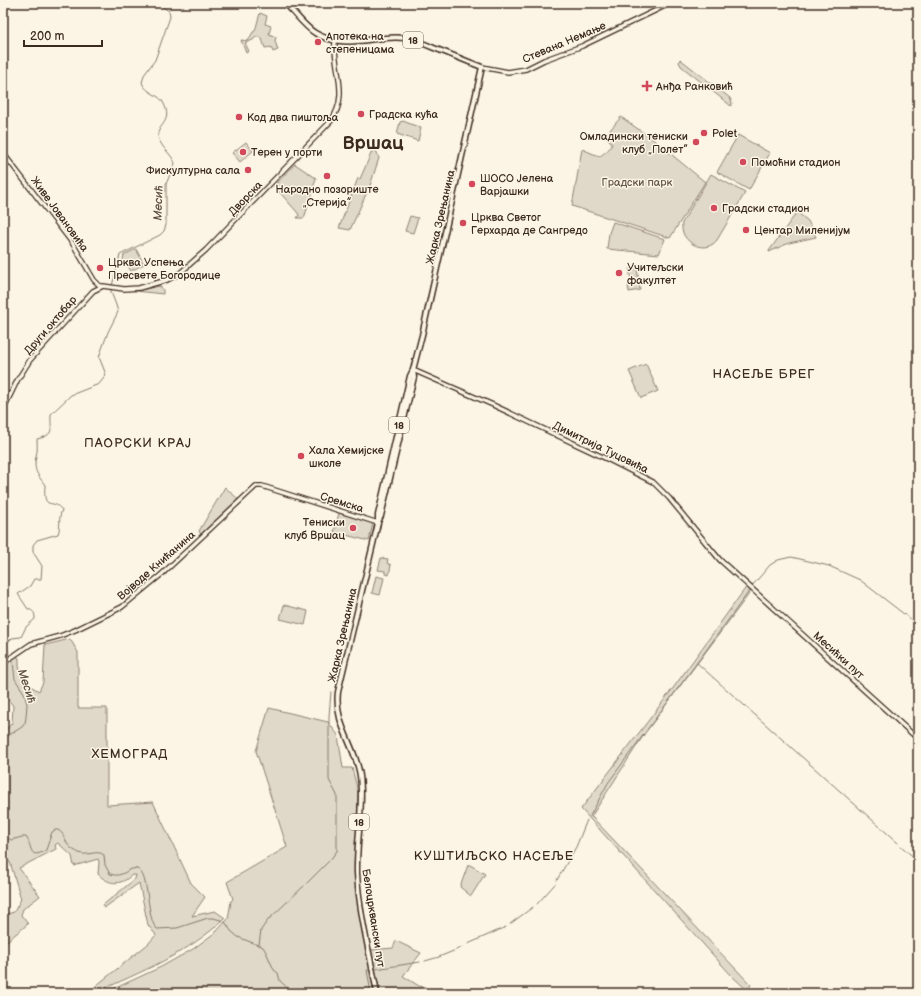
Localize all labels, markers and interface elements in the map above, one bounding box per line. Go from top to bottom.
street label: Стевана Немање [520,19,608,66]
scale bar [24,22,102,48]
text: 200 m [30,29,64,44]
place label: Апотека на степеницама [325,30,395,56]
road number: 18 [403,32,423,48]
marker: Апотека на степеницама [313,37,323,47]
marker: Анђа Ранковић [641,80,653,92]
place label: Анђа Ранковић [655,80,733,93]
place label: Градска кућа [369,108,438,121]
marker: Градска кућа [356,109,366,119]
place label: Код два пиштоља [247,111,339,124]
marker: Код два пиштоља [234,112,244,122]
place label: Polet [712,127,738,140]
marker: Polet [699,128,709,138]
place label: Омладински тениски клуб „Полет” [580,130,688,156]
district label: Вршац [342,132,404,155]
marker: Омладински тениски клуб „Полет” [691,137,701,147]
place label: Терен у порти [251,146,322,159]
marker: Терен у порти [238,147,248,157]
place label: Помоћни стадион [751,156,840,169]
marker: Помоћни стадион [738,157,748,167]
place label: Фискултурна сала [146,164,240,177]
marker: Фискултурна сала [243,165,253,175]
street label: Жарка Зрењанина [423,168,458,266]
marker: Народно позориште „Стерија” [322,171,332,181]
place label: ШОСО Јелена Варјашки [480,172,554,198]
street label: Живе Јовановића [28,174,91,255]
park label: Градски парк [602,176,673,189]
street label: Дворска [226,178,265,218]
marker: ШОСО Јелена Варјашки [467,179,477,189]
place label: Народно позориште „Стерија” [275,183,379,209]
water label: Месић [150,185,167,221]
place label: Градски стадион [722,202,809,215]
marker: Градски стадион [709,203,719,213]
place label: Црква Светог Герхарда де Сангредо [471,211,588,237]
marker: Црква Светог Герхарда де Сангредо [458,218,468,228]
place label: Центар Миленијум [754,224,850,237]
marker: Центар Миленијум [741,225,751,235]
place label: Црква Успења Пресвете Богородице [108,256,220,282]
place label: Учитељски факултет [627,261,684,287]
marker: Црква Успења Пресвете Богородице [95,263,105,273]
marker: Учитељски факултет [614,268,624,278]
street label: Други октобар [21,293,80,357]
district label: НАСЕЉЕ БРЕГ [713,366,815,382]
road number: 18 [389,417,409,433]
street label: Димитрија Туцовића [551,419,651,476]
district label: ПАОРСКИ КРАЈ [84,435,192,451]
place label: Хала Хемијске школе [309,444,384,470]
marker: Хала Хемијске школе [296,451,306,461]
street label: Сремска [319,490,366,515]
place label: Тениски клуб Вршац [284,516,346,542]
marker: Тениски клуб Вршац [348,523,358,533]
street label: Војводе Книћанина [115,528,198,603]
street label: Жарка Зрењанина [325,586,360,684]
street label: Месићки пут [811,629,867,682]
water label: Месић [14,667,39,705]
district label: ХЕМОГРАД [92,746,168,762]
road number: 18 [349,814,369,830]
district label: КУШТИЉСКО НАСЕЉЕ [414,848,574,864]
street label: Белоцрквански пут [359,868,388,968]

